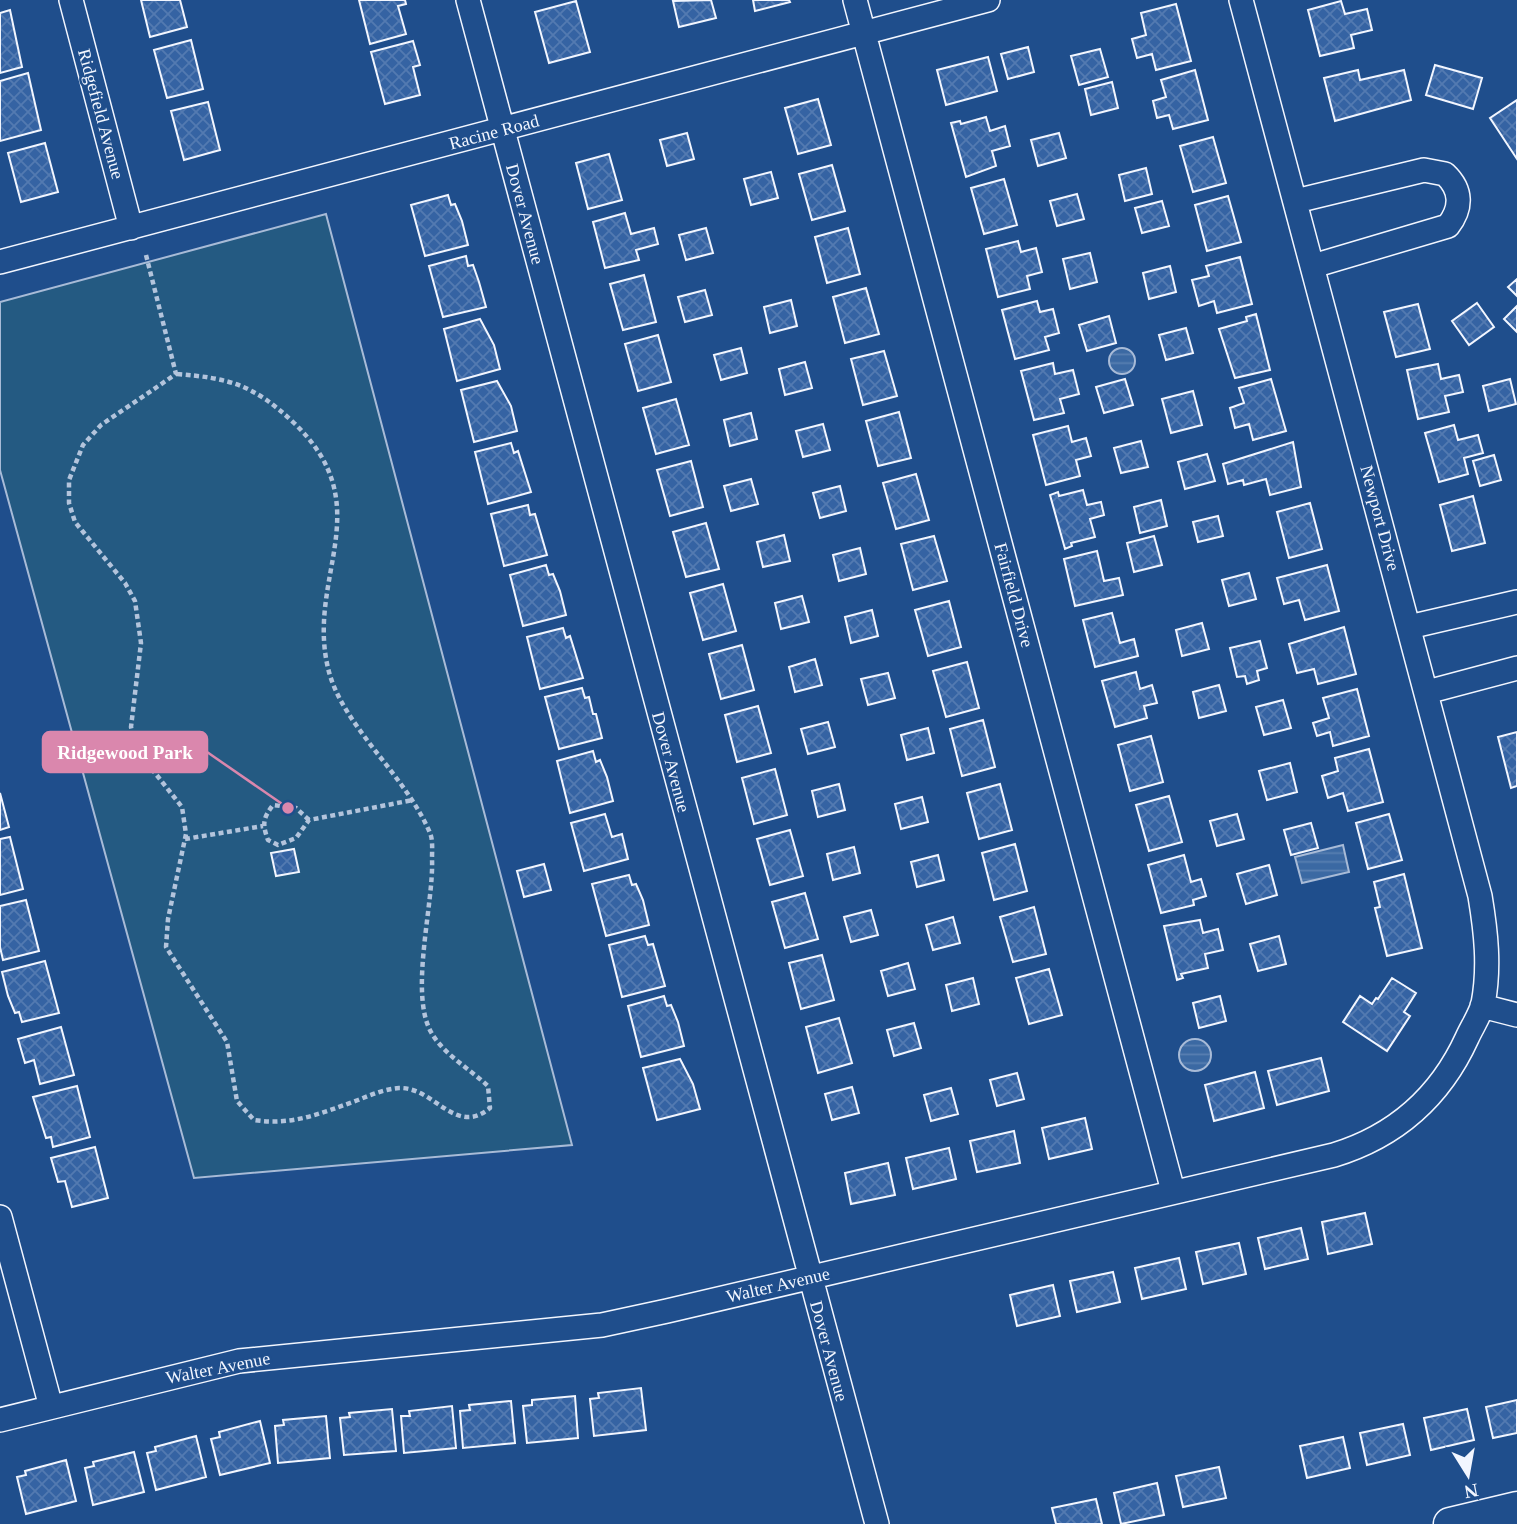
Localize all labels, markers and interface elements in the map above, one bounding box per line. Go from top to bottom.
street label: Ridgefield Avenue [74,47,128,181]
street label: Racine Road [447,110,541,154]
street label: Dover Avenue [502,162,548,266]
street label: Newport Drive [1356,463,1404,573]
street label: Fairfield Drive [990,541,1038,649]
street label: Dover Avenue [648,710,694,814]
callout: Ridgewood Park [43,732,207,772]
text: Ridgewood Park [57,742,193,763]
street label: Walter Avenue [724,1263,832,1307]
street label: Dover Avenue [806,1299,852,1403]
street label: Walter Avenue [164,1348,272,1388]
north arrow [1433,1440,1503,1510]
text: N [1462,1480,1480,1503]

